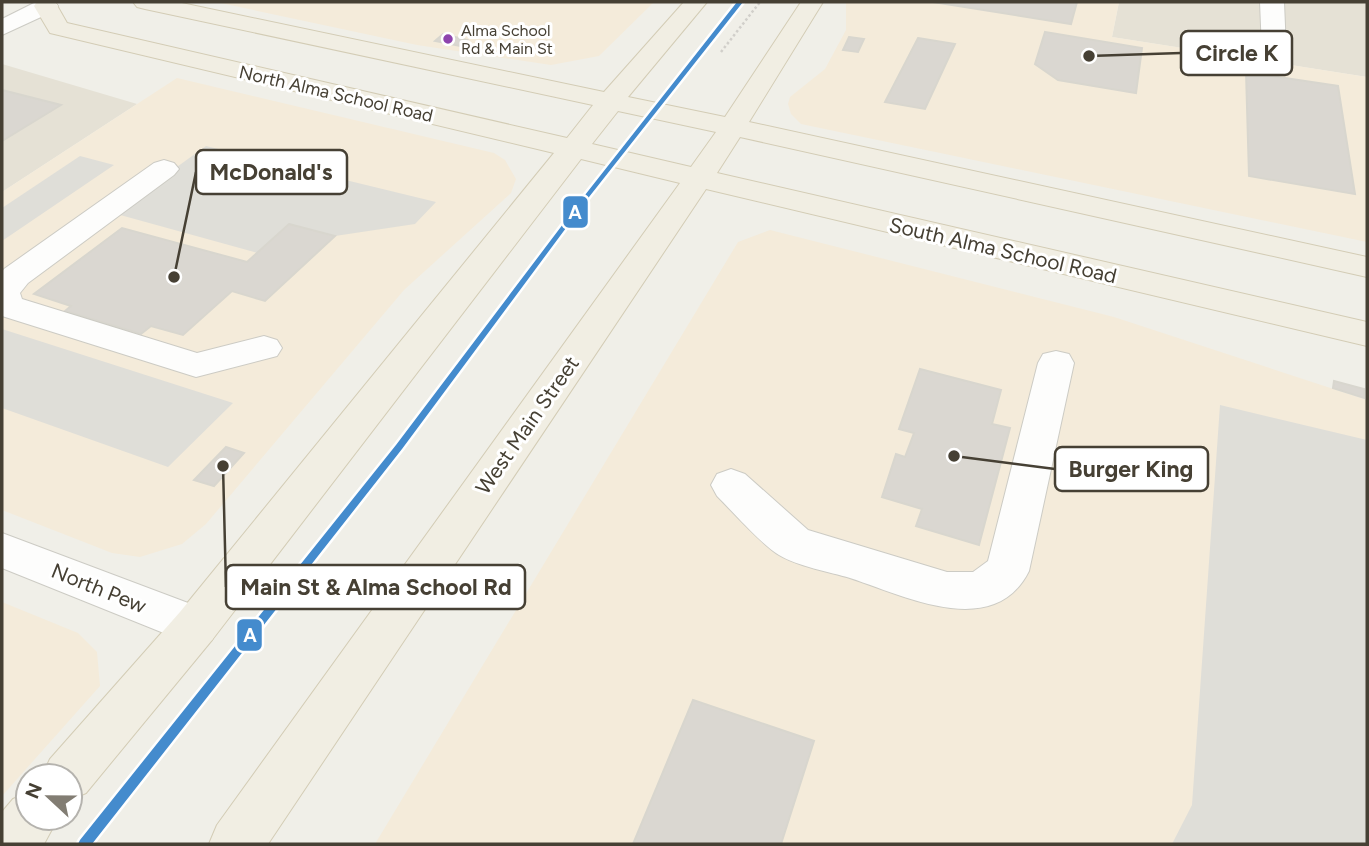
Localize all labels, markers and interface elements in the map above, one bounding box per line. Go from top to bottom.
place label: Alma School Rd & Main St [461,21,553,58]
callout: Circle K [1181,31,1292,75]
marker: Alma School Rd & Main St [441,32,455,46]
text: Circle K [1195,39,1279,67]
street label: North Alma School Road [237,61,435,127]
callout: McDonald's [196,150,347,194]
text: McDonald's [210,158,333,186]
line badge: A [562,195,589,229]
text: A [568,201,582,224]
street label: South Alma School Road [887,212,1119,288]
street label: West Main Street [470,351,584,499]
callout: Burger King [1055,447,1208,491]
text: Burger King [1069,455,1193,483]
street label: North Pew [48,558,151,619]
callout: Main St & Alma School Rd [226,565,525,609]
text: Main St & Alma School Rd [240,573,512,601]
line badge: A [236,618,263,652]
text: A [243,624,257,647]
north arrow [14,762,84,832]
text: N [20,780,47,802]

